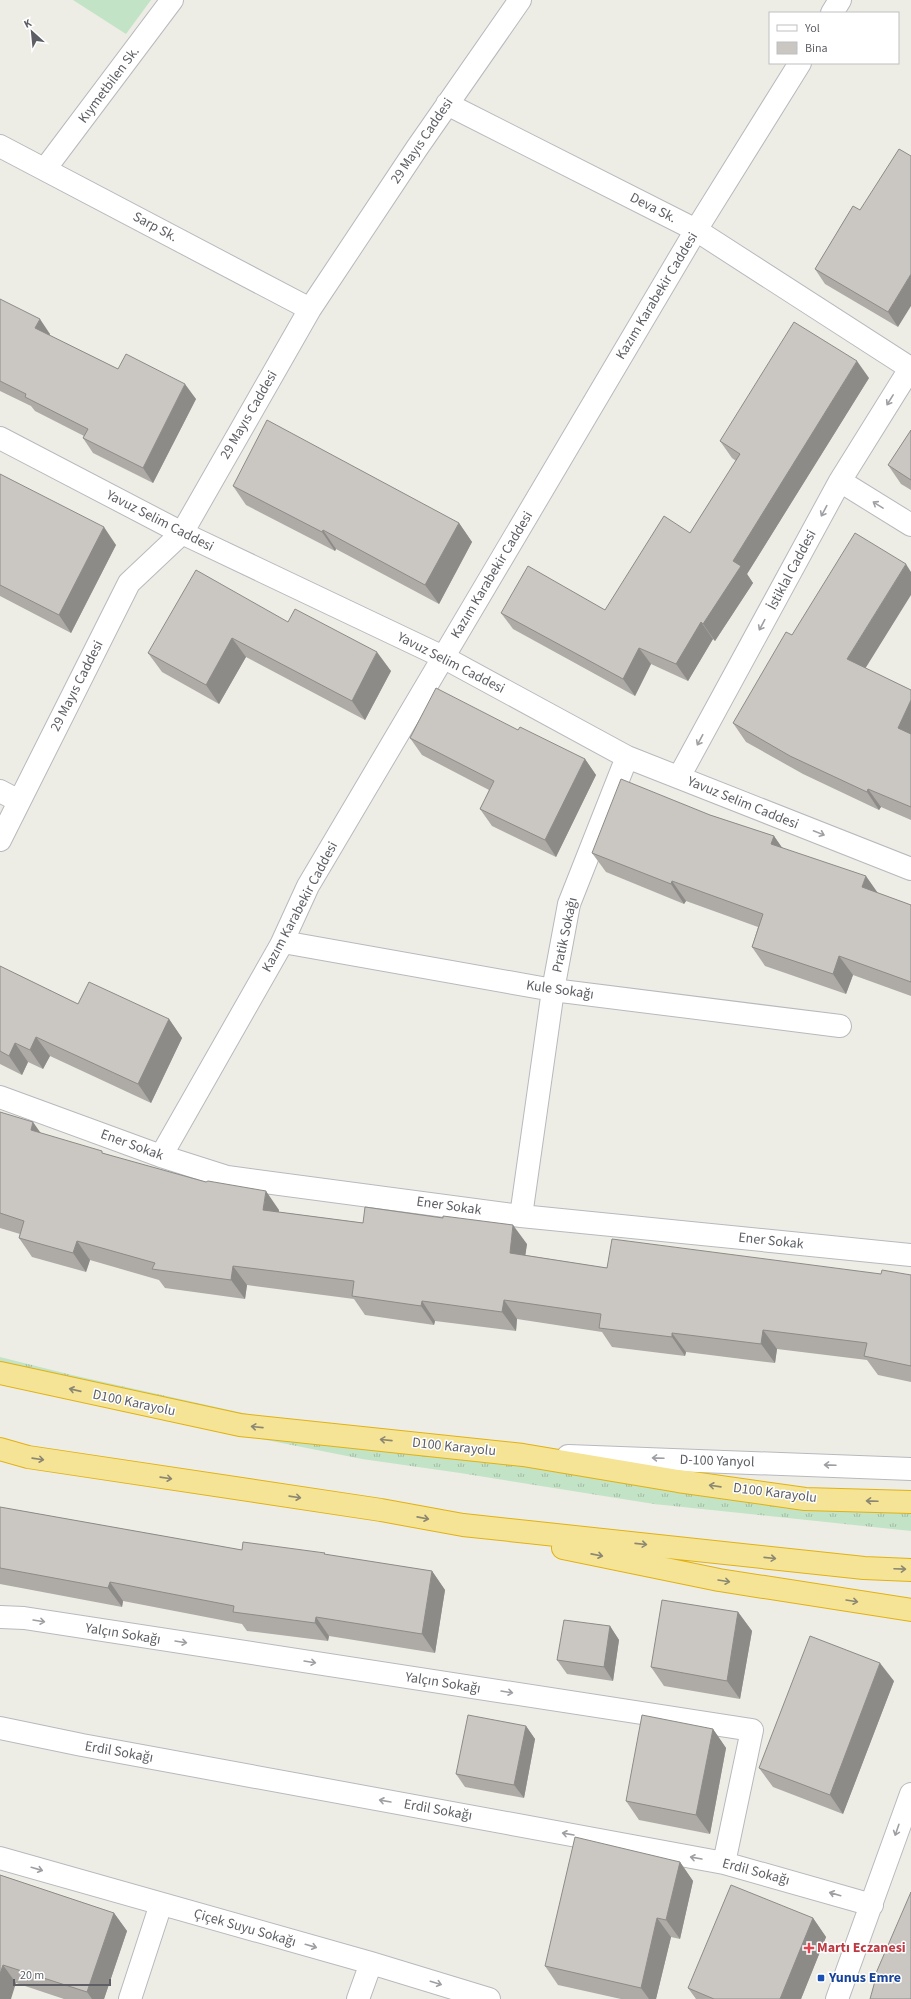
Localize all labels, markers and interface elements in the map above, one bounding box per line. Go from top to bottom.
north arrow [12,12,52,52]
legend [769,12,899,64]
text: K [21,15,34,32]
text: Yol [804,20,820,37]
text: Bina [805,40,828,57]
street label: Kıymetbilen Sk. [73,42,145,128]
street label: 29 Mayıs Caddesi [386,94,458,188]
street label: Deva Sk. [626,188,680,228]
street label: Sarp Sk. [129,207,181,247]
street label: Kazım Karabekir Caddesi [611,229,703,363]
street label: 29 Mayıs Caddesi [215,367,283,463]
one-way arrow [886,394,894,406]
street label: Yavuz Selim Caddesi [102,485,217,557]
one-way arrow [872,500,884,508]
one-way arrow [819,505,827,517]
street label: Kazım Karabekir Caddesi [446,508,538,642]
street label: İstiklal Caddesi [762,526,822,614]
one-way arrow [757,619,765,631]
street label: Yavuz Selim Caddesi [393,627,508,699]
street label: 29 Mayıs Caddesi [46,637,108,735]
one-way arrow [695,733,703,745]
street label: Yavuz Selim Caddesi [683,771,802,834]
one-way arrow [813,830,825,838]
street label: Kazım Karabekir Caddesi [257,838,343,976]
street label: Pratik Sokağı [547,895,583,975]
street label: Kule Sokağı [525,975,595,1005]
street label: Ener Sokak [98,1124,166,1166]
street label: Ener Sokak [415,1192,483,1220]
street label: Ener Sokak [737,1228,805,1254]
street label: D100 Karayolu [91,1384,177,1422]
one-way arrow [69,1386,82,1394]
one-way arrow [251,1423,264,1431]
street label: D100 Karayolu [411,1433,497,1461]
one-way arrow [380,1437,393,1444]
street label: D-100 Yanyol [679,1450,755,1472]
one-way arrow [31,1455,44,1463]
one-way arrow [652,1455,665,1462]
one-way arrow [824,1462,837,1469]
one-way arrow [159,1474,172,1482]
street label: D100 Karayolu [732,1478,818,1508]
one-way arrow [709,1482,722,1490]
one-way arrow [288,1493,301,1501]
one-way arrow [866,1497,879,1505]
one-way arrow [416,1514,429,1522]
one-way arrow [634,1540,647,1548]
one-way arrow [590,1552,603,1560]
one-way arrow [763,1554,776,1562]
one-way arrow [893,1565,906,1573]
one-way arrow [717,1577,730,1585]
one-way arrow [845,1597,858,1605]
one-way arrow [32,1617,45,1625]
street label: Yalçın Sokağı [83,1618,162,1650]
one-way arrow [174,1639,187,1647]
one-way arrow [303,1658,316,1666]
street label: Yalçın Sokağı [403,1667,482,1699]
one-way arrow [500,1688,513,1696]
street label: Erdil Sokağı [83,1736,155,1768]
street label: Erdil Sokağı [402,1794,474,1826]
one-way arrow [379,1796,392,1804]
one-way arrow [893,1824,901,1836]
one-way arrow [562,1830,575,1838]
street label: Erdil Sokağı [720,1853,792,1891]
one-way arrow [690,1854,703,1862]
one-way arrow [31,1866,44,1873]
one-way arrow [829,1890,842,1898]
street label: Çiçek Suyu Sokağı [191,1904,299,1952]
place label: Martı Eczanesi [817,1938,906,1958]
one-way arrow [304,1943,317,1950]
marker: Martı Eczanesi [804,1943,814,1953]
scale bar [14,1961,110,1987]
text: 20 m [20,1967,44,1984]
place label: Yunus Emre [828,1968,901,1988]
marker: Yunus Emre [816,1973,826,1983]
one-way arrow [429,1980,442,1987]

